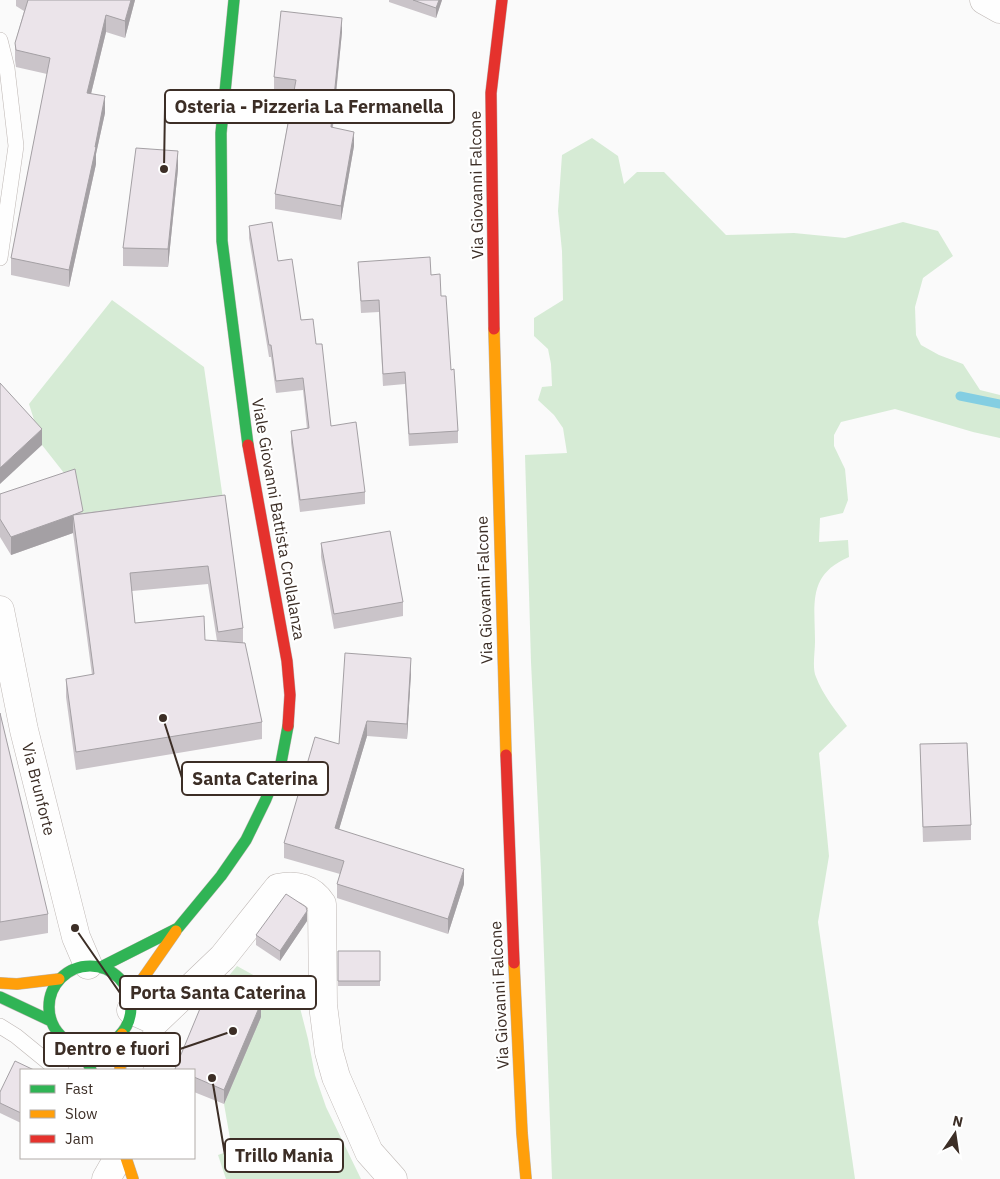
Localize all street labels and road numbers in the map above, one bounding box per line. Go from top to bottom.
street label: Via Giovanni Falcone [465,111,487,259]
street label: Viale Giovanni Battista Crollalanza [248,397,310,642]
street label: Via Giovanni Falcone [471,515,497,664]
street label: Via Brunforte [18,741,60,838]
street label: Via Giovanni Falcone [485,920,513,1070]

